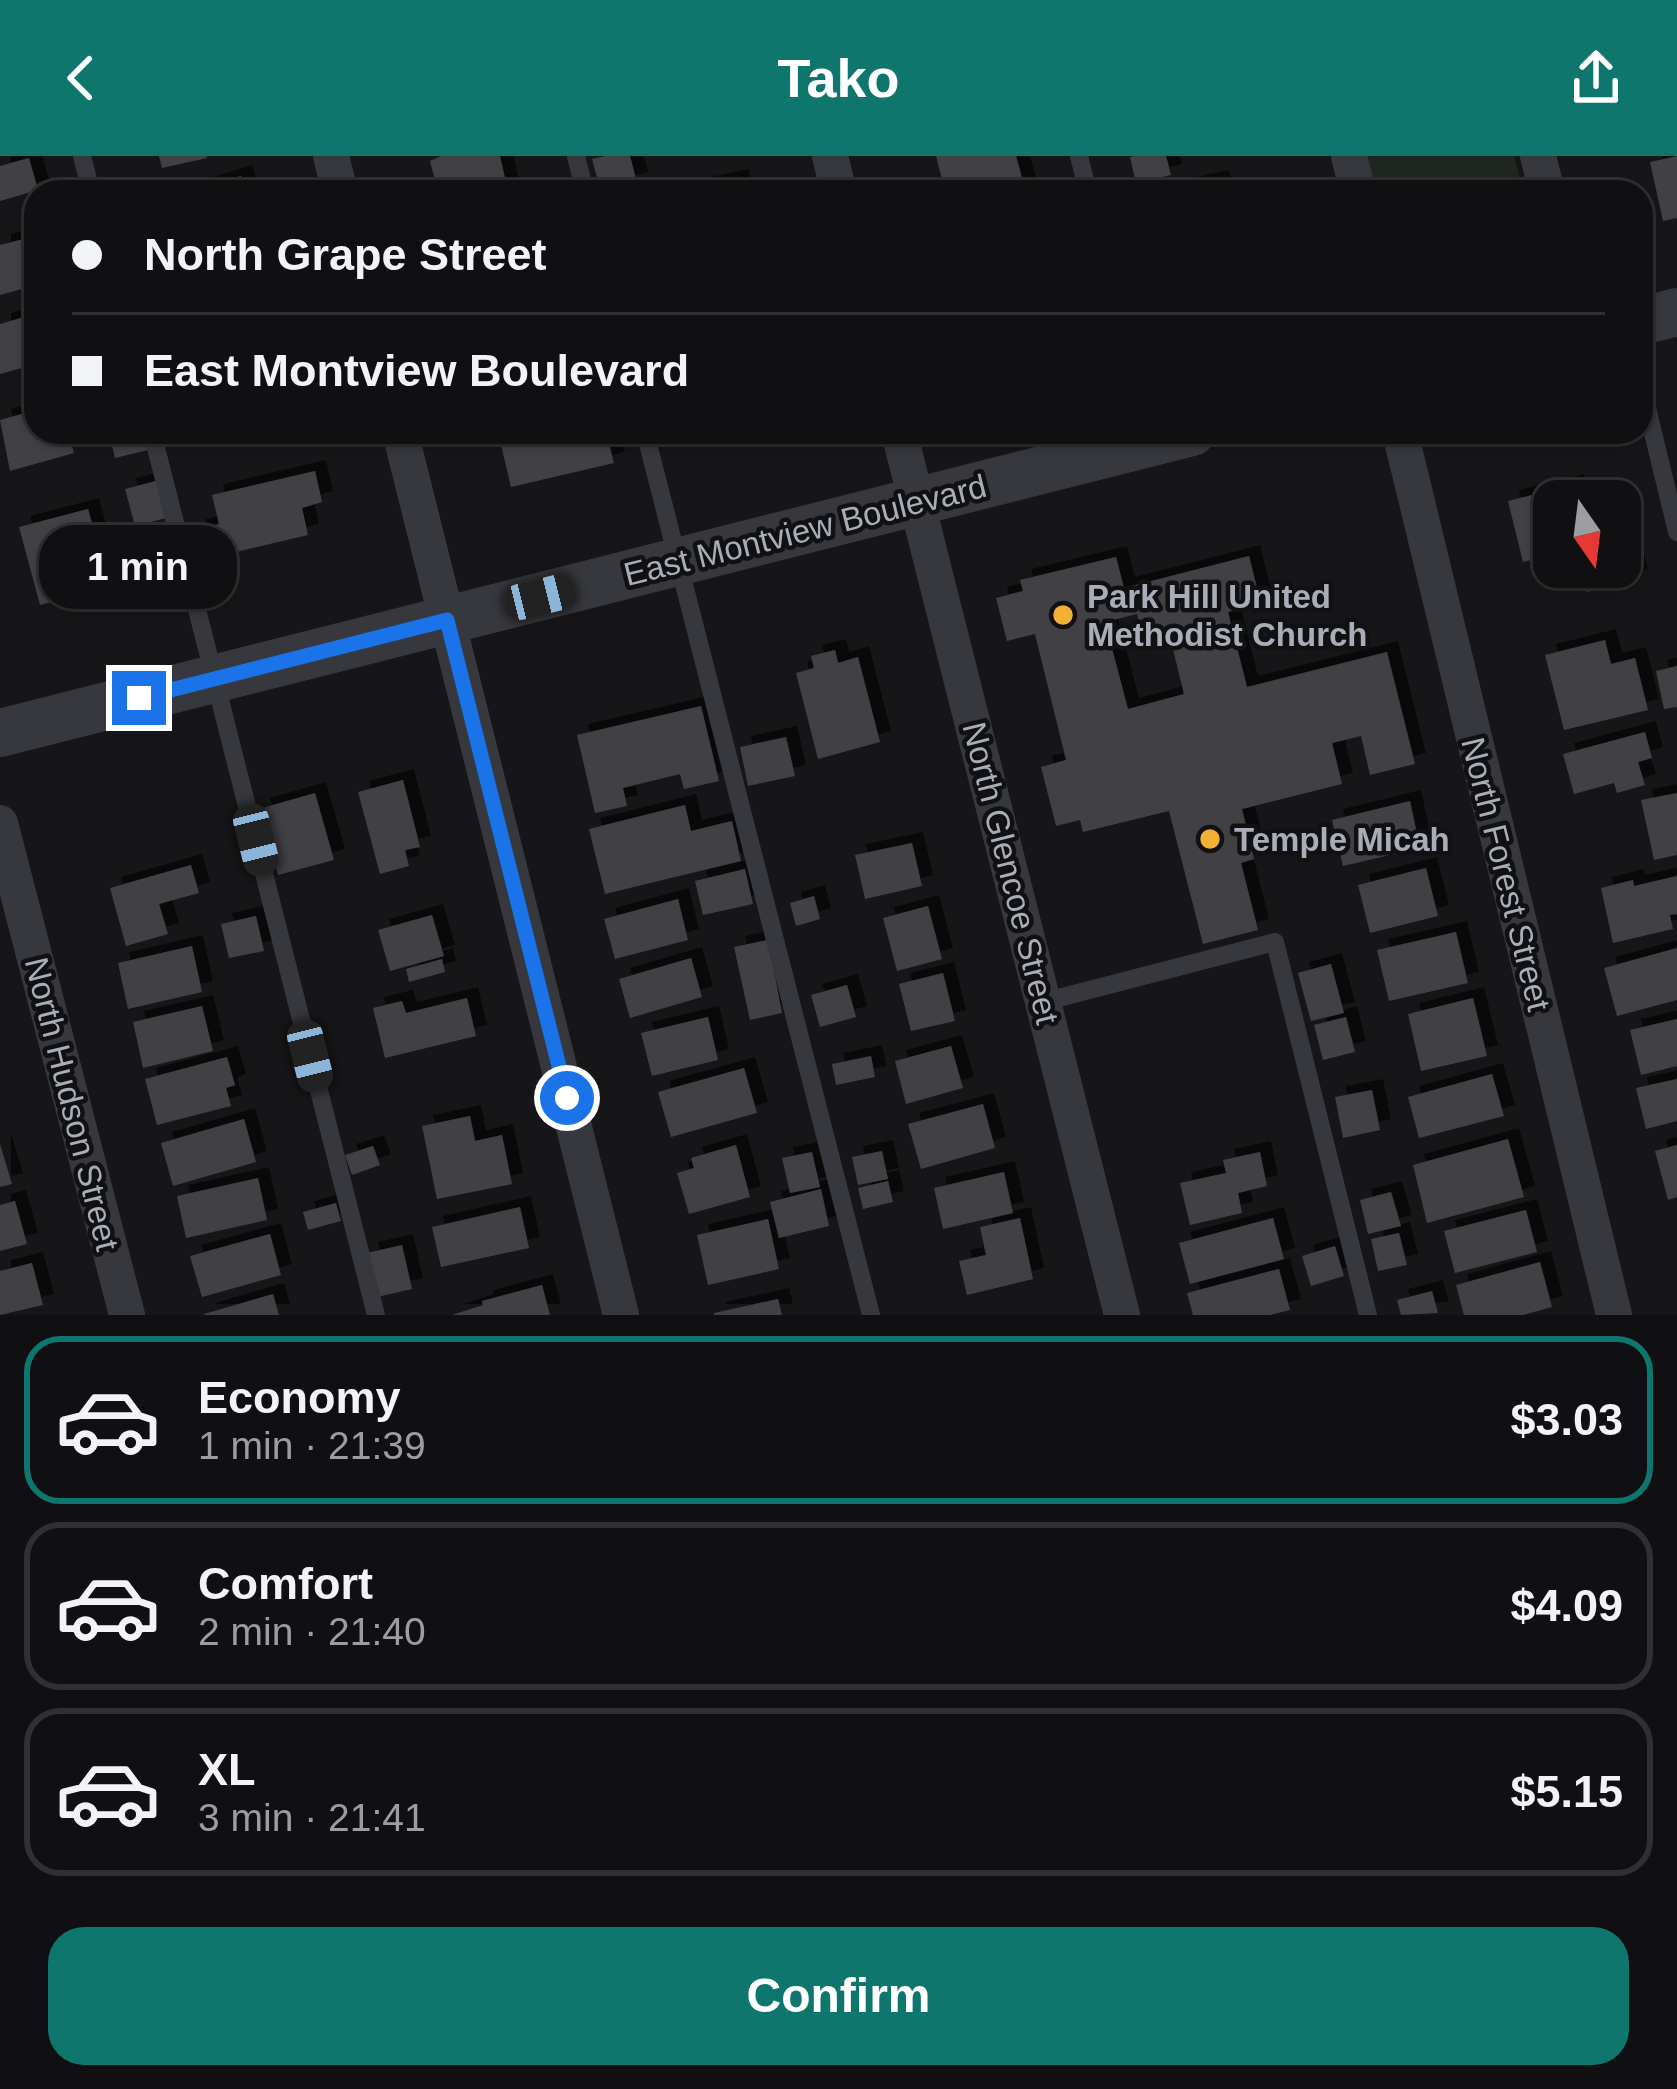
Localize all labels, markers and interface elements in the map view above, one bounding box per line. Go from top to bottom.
icon: back [48,45,114,111]
icon: share [1563,45,1629,111]
text: Tako [777,48,900,108]
text: North Grape Street [144,229,547,280]
text: East Montview Boulevard [144,345,689,396]
street label: East Montview Boulevard [620,467,990,593]
north arrow [1533,480,1641,588]
map controls [1533,480,1641,588]
callout: 1 min [40,524,238,608]
text: 1 min [87,545,189,588]
car [501,571,579,623]
place label: Park Hill United Methodist Church [1087,578,1367,653]
marker: Park Hill United Methodist Church [1050,602,1076,628]
route end [112,671,166,725]
street label: North Glencoe Street [956,718,1066,1028]
street label: North Forest Street [1454,733,1558,1015]
car [230,801,282,879]
place label: Temple Micah [1234,821,1450,858]
marker: Temple Micah [1197,826,1223,852]
street label: North Hudson Street [18,954,126,1254]
car [284,1017,336,1095]
route start [540,1071,594,1125]
icon: car [54,1366,162,1474]
text: Economy [198,1372,401,1423]
text: $3.03 [1510,1394,1623,1445]
text: 1 min · 21:39 [198,1424,426,1467]
icon: car [54,1552,162,1660]
text: Comfort [198,1558,373,1609]
text: $4.09 [1510,1580,1623,1631]
text: 2 min · 21:40 [198,1610,426,1653]
icon: car [54,1738,162,1846]
text: XL [198,1744,256,1795]
text: $5.15 [1510,1766,1623,1817]
text: 3 min · 21:41 [198,1796,426,1839]
button: Confirm [48,1927,1629,2065]

